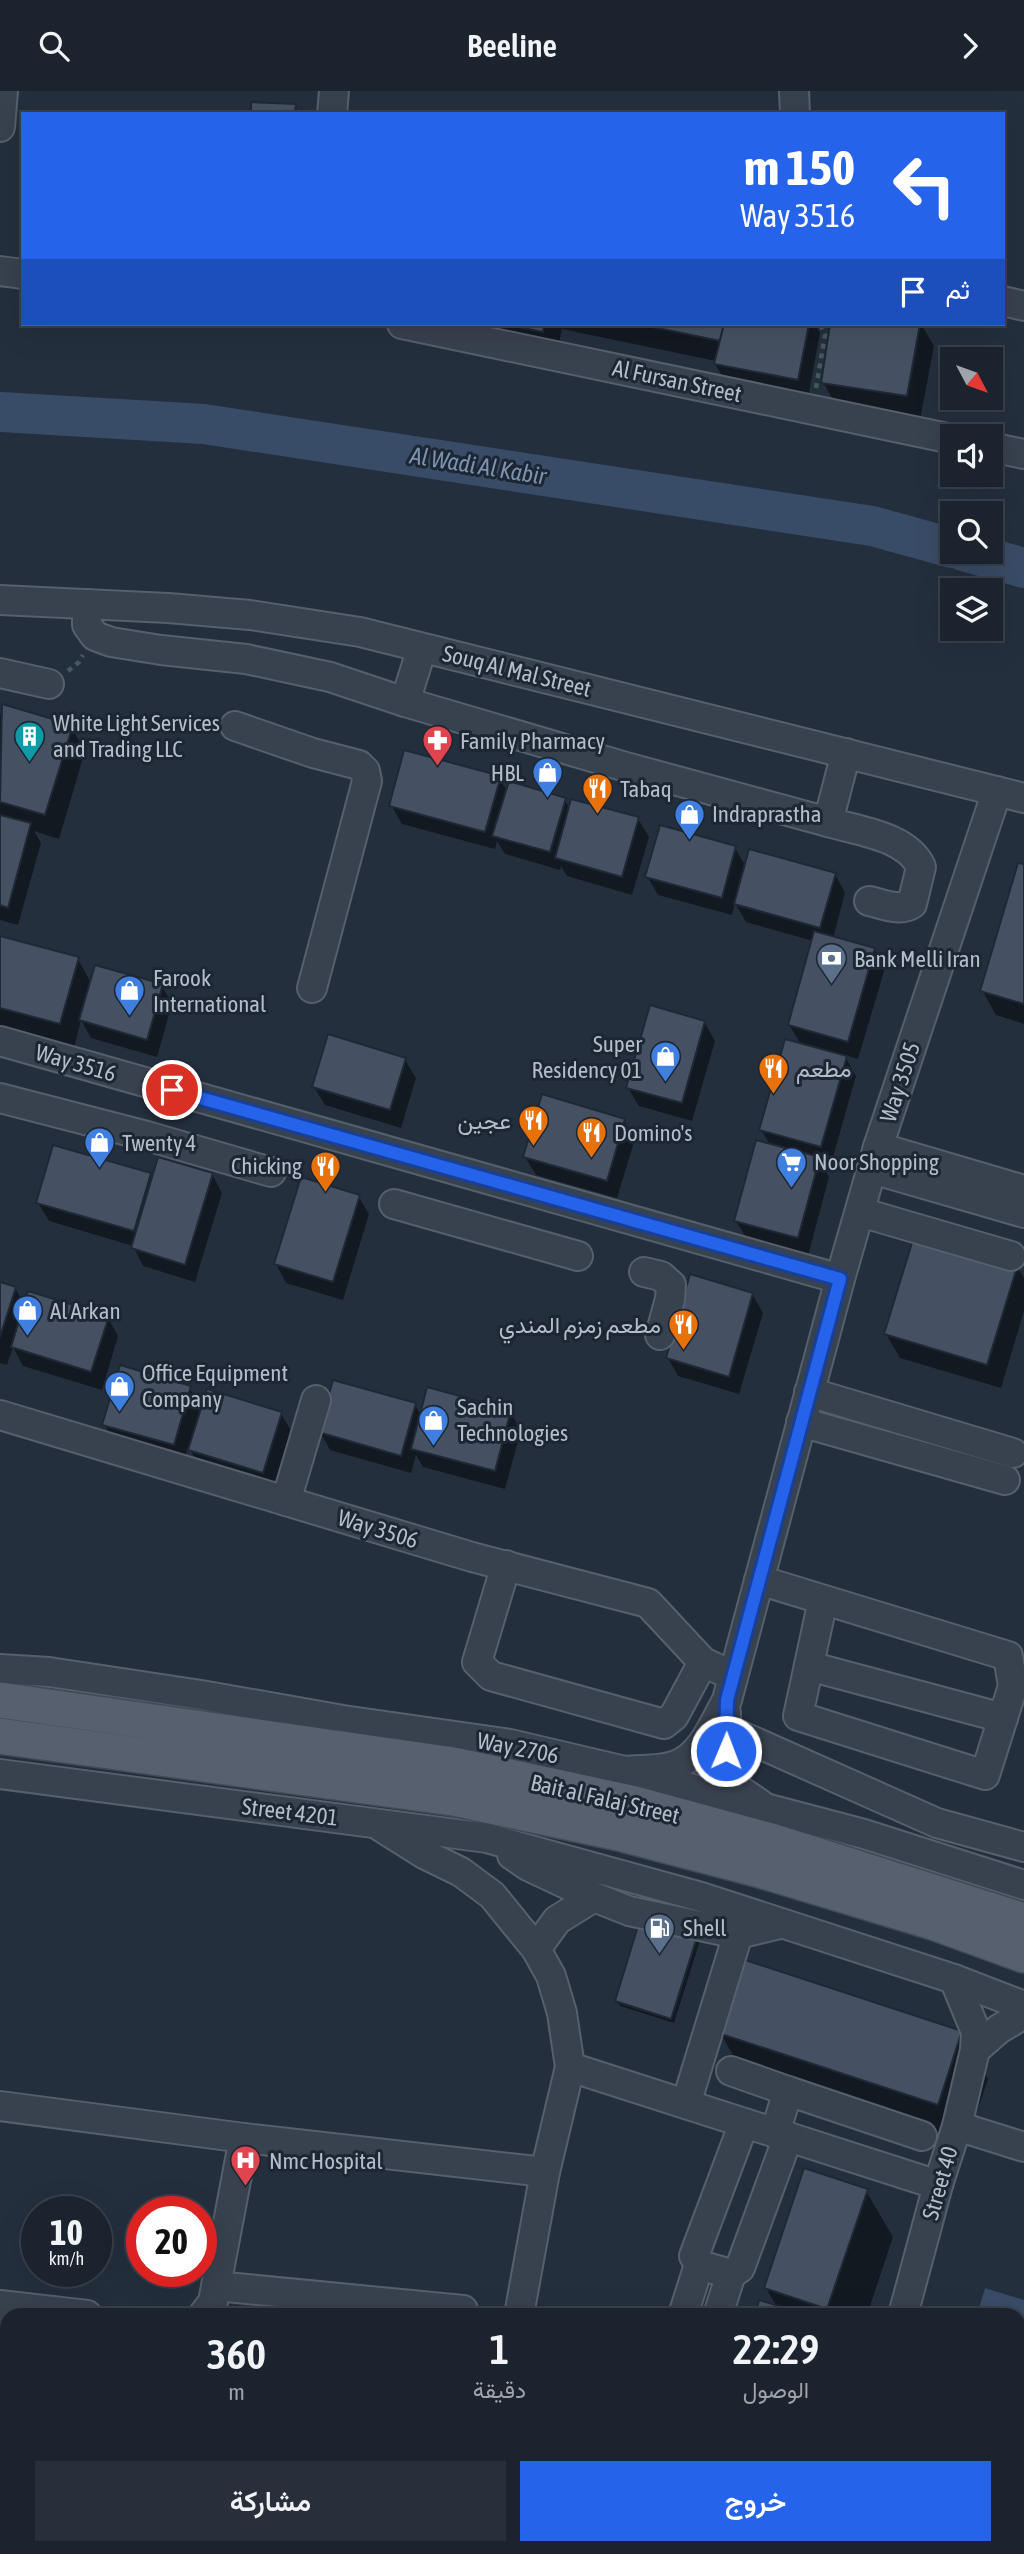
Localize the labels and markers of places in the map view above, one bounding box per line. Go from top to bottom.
place label: White Light Services and Trading LLC [53,710,220,762]
building icon: White Light Services and Trading LLC [13,719,47,763]
pharmacy icon: Family Pharmacy [420,724,454,768]
place label: Family Pharmacy [460,728,605,754]
shop icon: HBL [530,756,564,800]
place label: HBL [491,760,524,786]
restaurant icon: Tabaq [580,772,614,816]
place label: Tabaq [620,776,672,802]
shop icon: Indraprastha [672,797,706,841]
place label: Indraprastha [712,801,821,827]
bank icon: Bank Melli Iran [814,942,848,986]
place label: Bank Melli Iran [854,946,981,972]
place label: Farook International [153,965,266,1017]
shop icon: Farook International [113,974,147,1018]
place label: Super Residency 01 [531,1031,643,1083]
shop icon: Super Residency 01 [648,1040,682,1084]
restaurant icon: مطعم [756,1052,790,1096]
place label: مطعم [796,1056,852,1084]
pin [142,1060,202,1120]
restaurant icon: عجين [517,1104,551,1148]
place label: عجين [458,1108,511,1135]
restaurant icon: Domino's [574,1116,608,1160]
place label: Domino's [614,1120,692,1146]
shop icon: Twenty 4 [82,1126,116,1170]
place label: Twenty 4 [122,1130,196,1156]
supermarket icon: Noor Shopping [774,1145,808,1189]
restaurant icon: Chicking [308,1149,342,1193]
place label: Noor Shopping [814,1149,939,1175]
place label: Chicking [231,1153,302,1179]
shop icon: Al Arkan [10,1294,44,1338]
place label: Al Arkan [50,1298,121,1324]
restaurant icon: مطعم زمزم المندي [667,1308,701,1352]
place label: مطعم زمزم المندي [499,1312,661,1344]
place label: Office Equipment Company [142,1360,288,1412]
shop icon: Office Equipment Company [102,1369,136,1413]
place label: Sachin Technologies [457,1394,568,1446]
shop icon: Sachin Technologies [417,1403,451,1447]
fuel station icon: Shell [643,1911,677,1955]
place label: Shell [683,1915,726,1941]
hospital icon: Nmc Hospital [229,2144,263,2188]
place label: Nmc Hospital [269,2148,383,2174]

